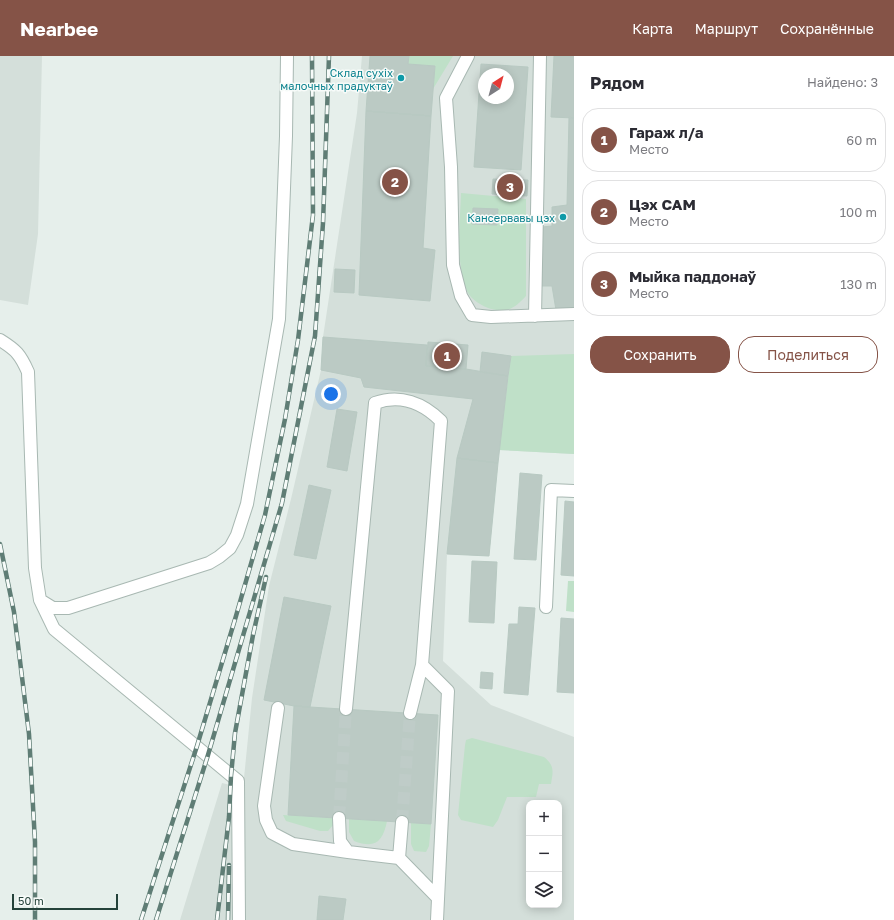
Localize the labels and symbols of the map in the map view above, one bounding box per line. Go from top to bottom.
place label: Склад сухіх малочных прадуктаў [280,66,393,92]
north arrow [478,68,514,104]
marker: Склад сухіх малочных прадуктаў [396,73,406,83]
pin: 2 [382,167,408,197]
pin: 3 [497,172,523,202]
place label: Кансервавы цэх [467,211,555,224]
marker: Кансервавы цэх [558,212,568,222]
pin: 1 [434,341,460,371]
your location [321,384,341,404]
scale bar [12,892,118,911]

